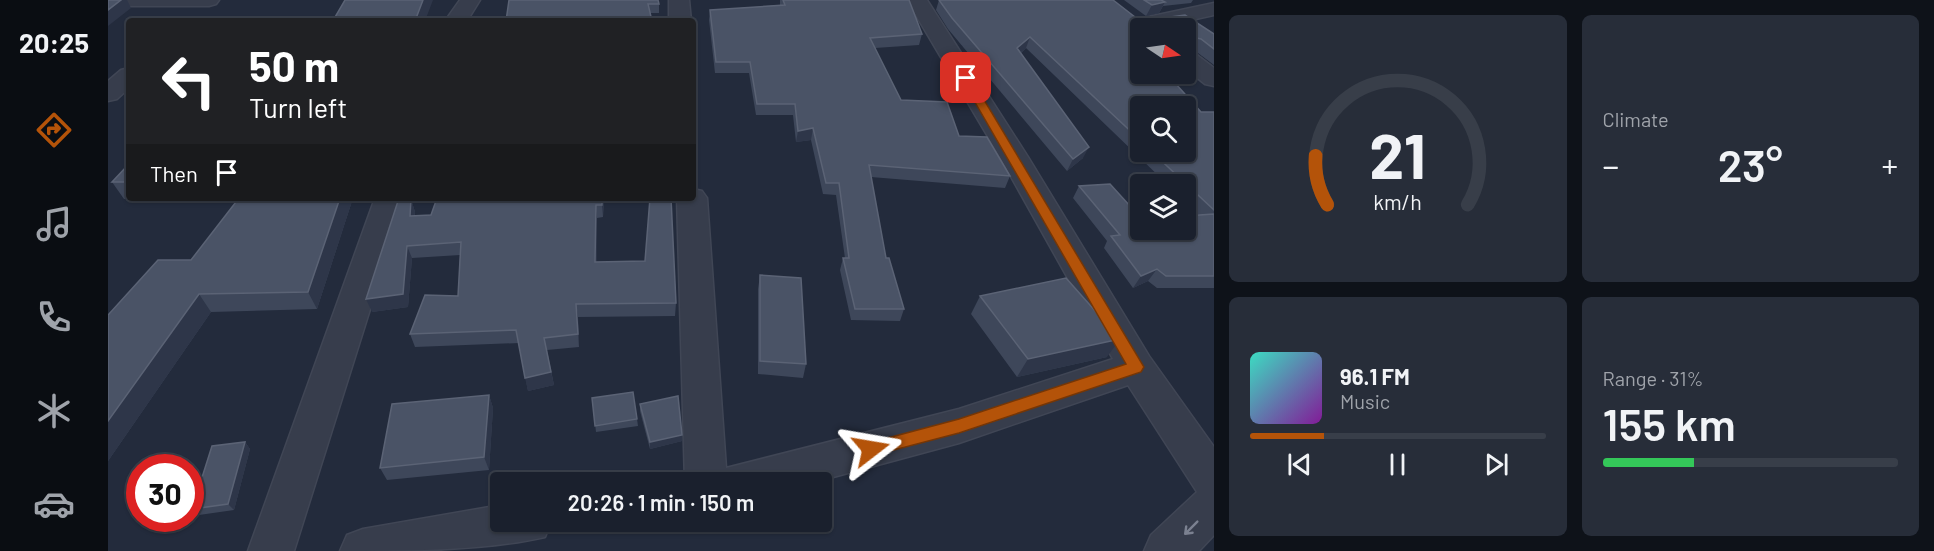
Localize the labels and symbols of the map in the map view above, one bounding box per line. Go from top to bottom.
north arrow [1130,18,1196,84]
pin [940,52,991,103]
position arrow [839,417,903,481]
speed limit sign: 30 [126,454,204,532]
one-way arrow [1183,521,1198,535]

